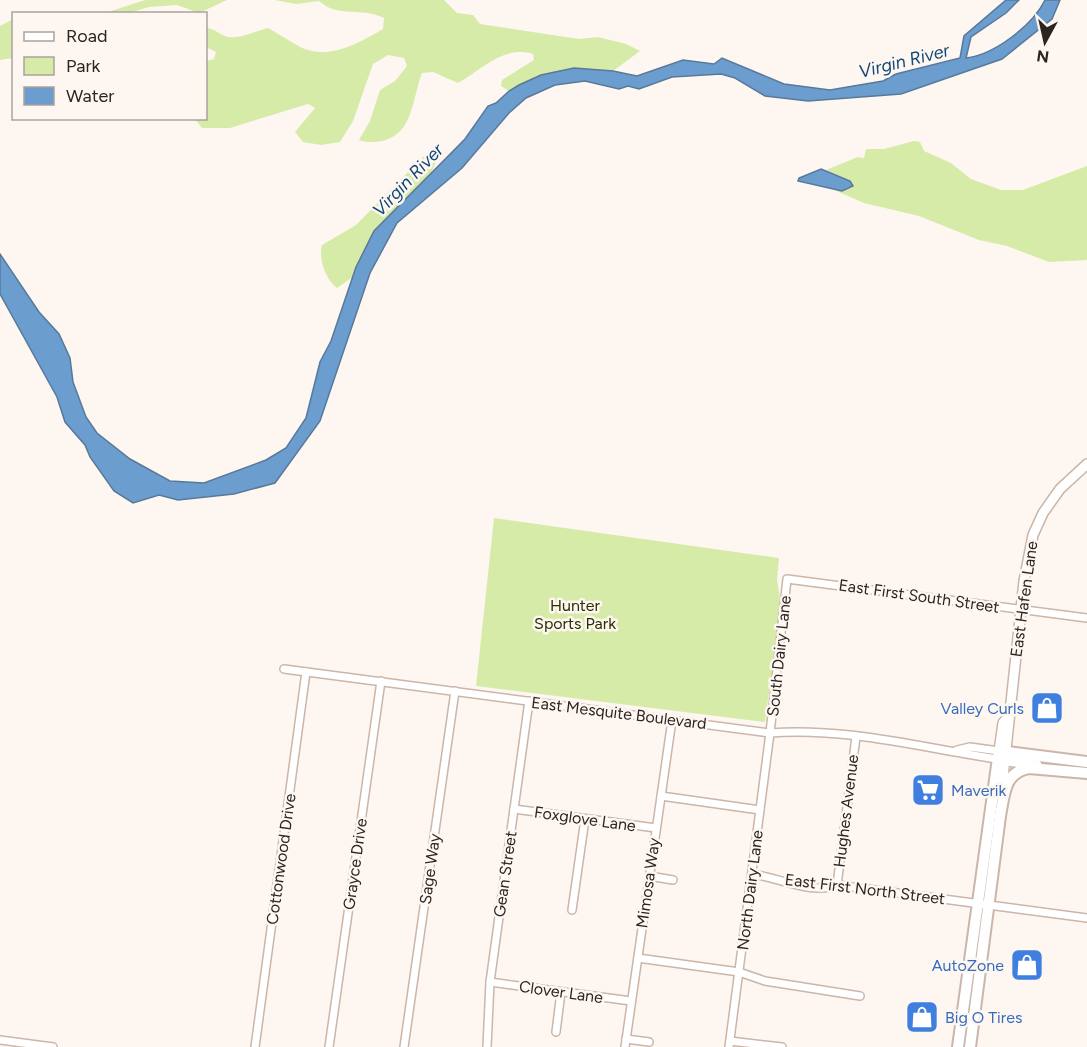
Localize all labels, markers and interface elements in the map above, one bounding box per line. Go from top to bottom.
legend [12,12,207,120]
north arrow [1015,12,1075,72]
text: Road [66,25,107,47]
water label: Virgin River [856,39,952,83]
text: N [1036,46,1050,67]
text: Park [66,55,101,77]
text: Water [66,85,114,107]
water label: Virgin River [368,138,449,221]
street label: East Hafen Lane [1006,540,1042,658]
street label: East First South Street [837,575,1001,617]
street label: South Dairy Lane [763,594,795,718]
park label: Hunter Sports Park [534,596,616,633]
shop icon: Valley Curls [1029,690,1065,726]
street label: East Mesquite Boulevard [530,693,708,733]
place label: Valley Curls [941,699,1024,718]
street label: Hughes Avenue [830,753,862,868]
supermarket icon: Maverik [910,772,946,808]
place label: Maverik [951,781,1007,800]
street label: Cottonwood Drive [262,792,300,926]
street label: Foxglove Lane [533,802,637,836]
street label: Grayce Drive [339,817,371,911]
street label: North Dairy Lane [733,829,767,951]
street label: Gean Street [490,830,520,918]
street label: Sage Way [416,832,444,906]
street label: Mimosa Way [632,836,664,929]
street label: East First North Street [784,870,946,908]
shop icon: AutoZone [1009,947,1045,983]
place label: AutoZone [932,956,1004,975]
street label: Clover Lane [518,977,604,1007]
shop icon: Big O Tires [904,999,940,1035]
place label: Big O Tires [945,1008,1022,1027]

